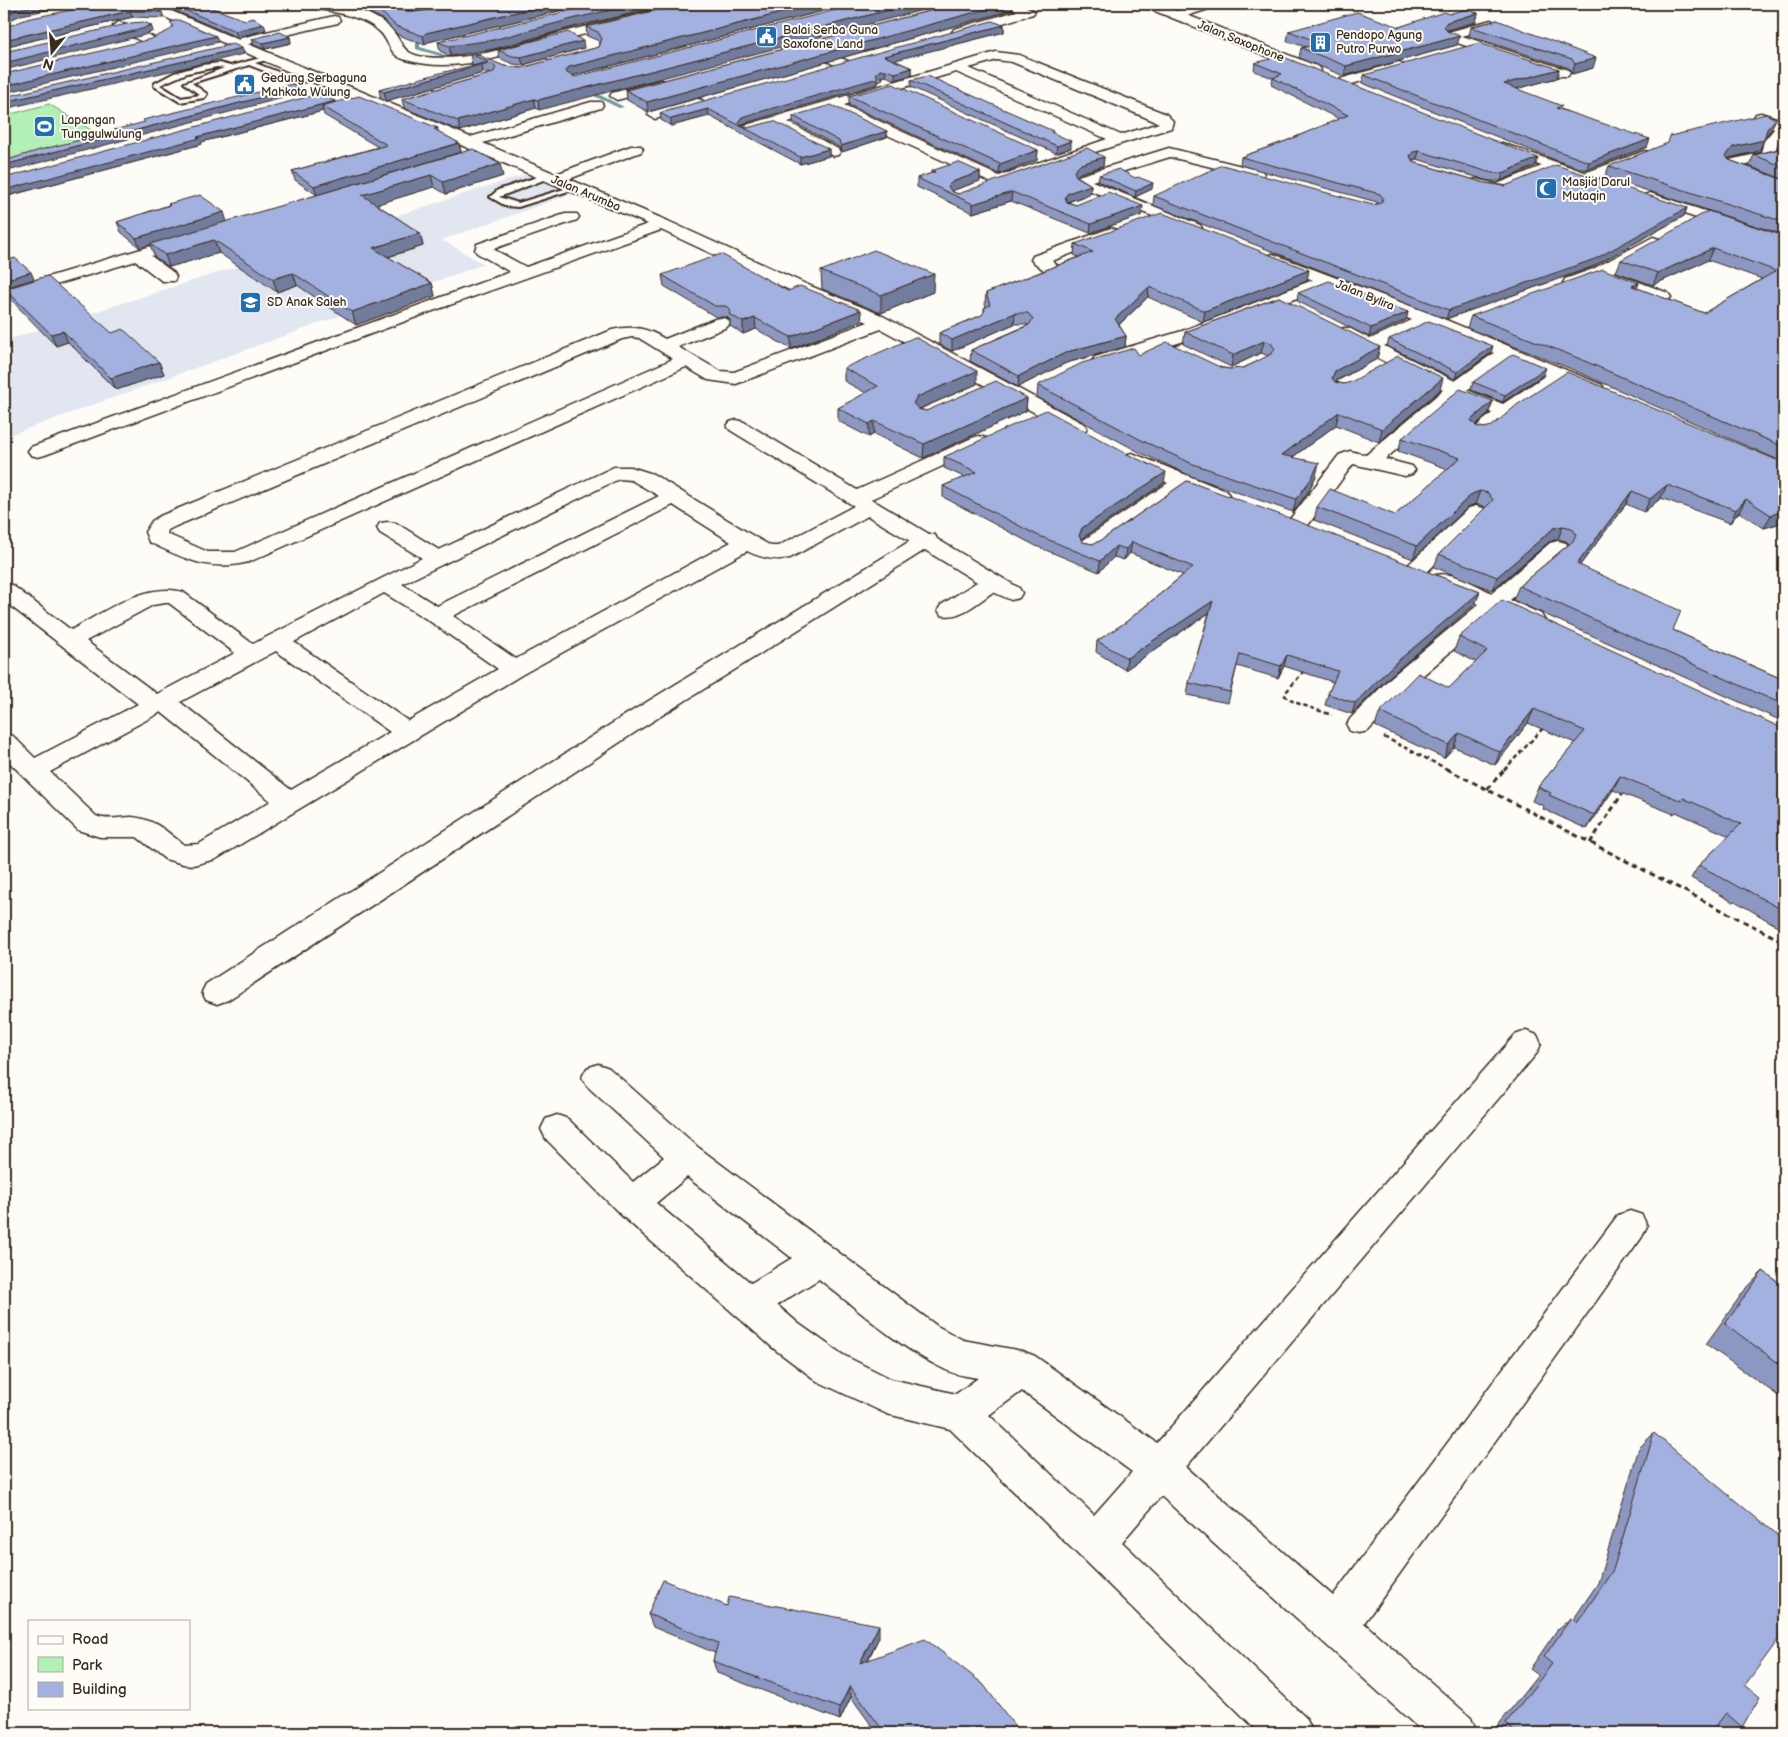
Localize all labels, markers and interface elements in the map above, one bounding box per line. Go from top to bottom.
street label: Jalan Saxophone [1195,17,1286,66]
place label: Balai Serba Guna Saxofone Land [783,23,878,52]
public building icon: Balai Serba Guna Saxofone Land [755,25,779,49]
north arrow [28,28,78,78]
place label: Pendopo Agung Putro Purwo [1336,28,1422,57]
building icon: Pendopo Agung Putro Purwo [1308,30,1332,54]
text: N [41,54,56,74]
place label: Gedung Serbaguna Mahkota Wulung [261,71,367,100]
public building icon: Gedung Serbaguna Mahkota Wulung [233,73,257,97]
place label: Lapangan Tunggulwulung [61,113,142,142]
sports icon: Lapangan Tunggulwulung [33,115,57,139]
street label: Jalan Arumba [549,172,623,215]
place label: Masjid Darul Mutaqin [1562,175,1630,204]
mosque icon: Masjid Darul Mutaqin [1534,177,1558,201]
street label: Jalan Bylira [1333,277,1397,314]
school or university icon: SD Anak Saleh [239,290,263,314]
place label: SD Anak Saleh [267,295,347,310]
legend [28,1620,190,1710]
text: Road [72,1630,108,1649]
text: Park [72,1656,103,1675]
text: Building [72,1680,127,1699]

